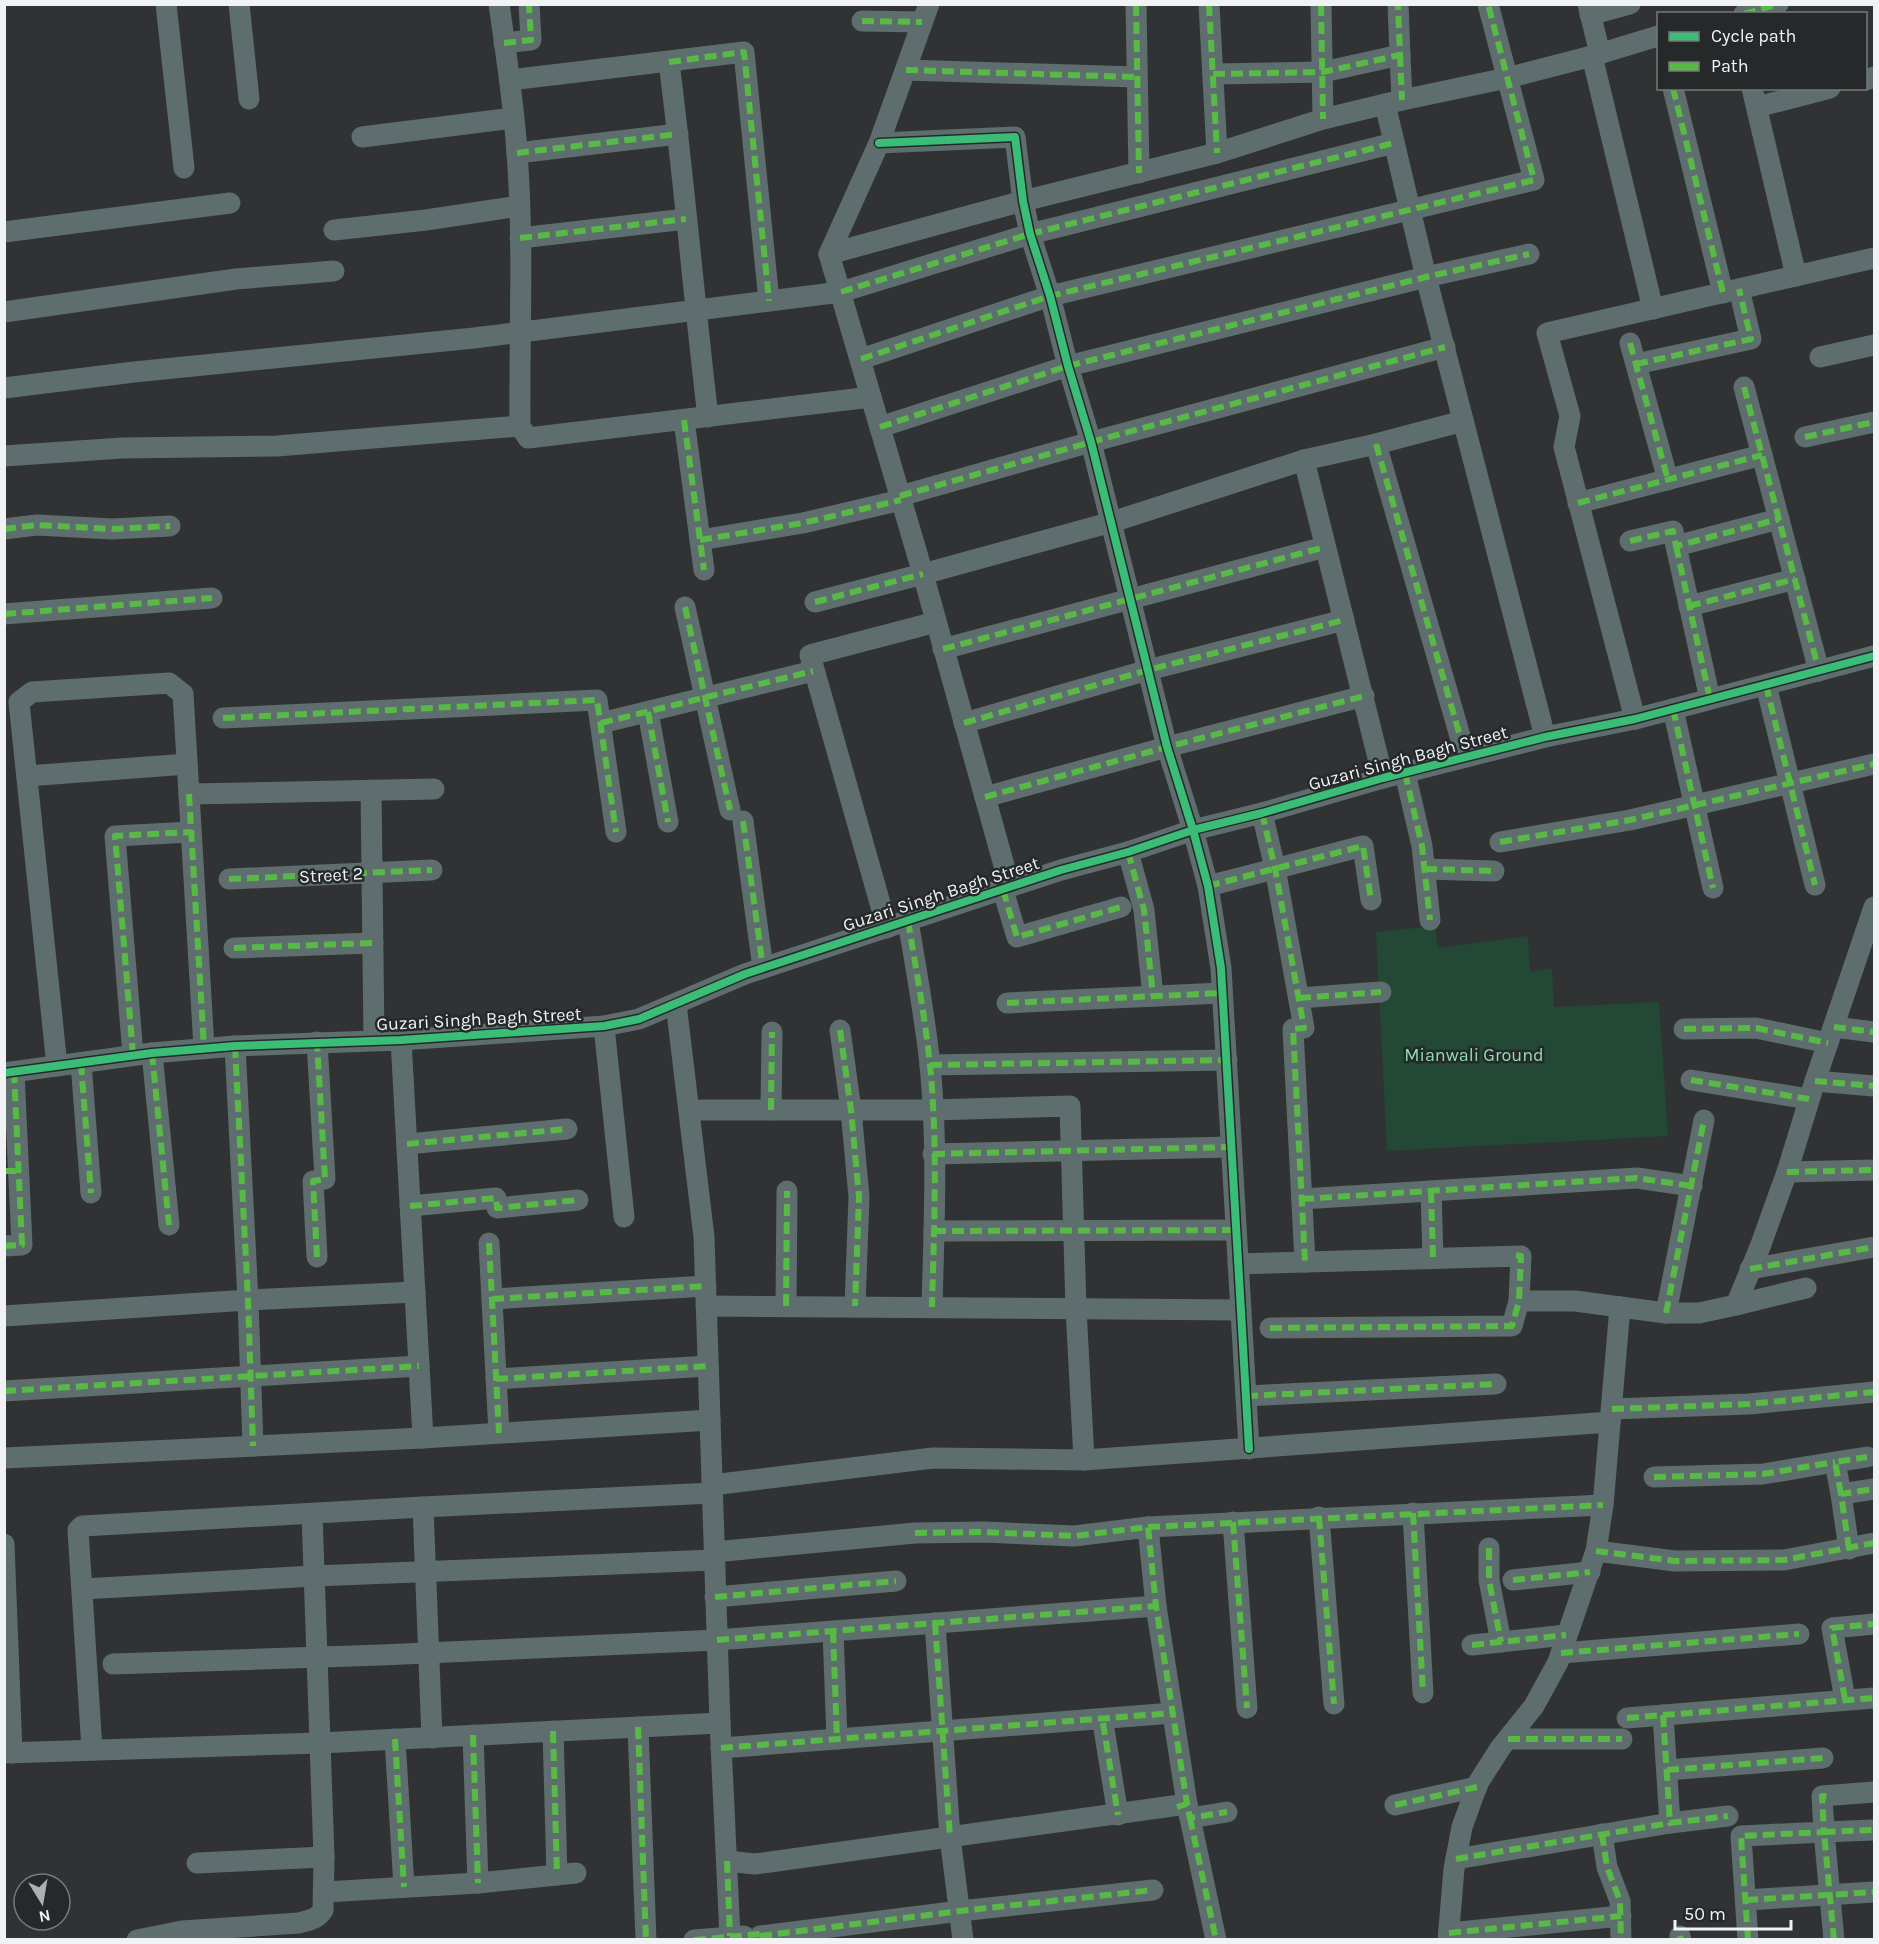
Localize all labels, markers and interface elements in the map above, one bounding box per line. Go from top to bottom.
legend [1657,12,1867,90]
text: Cycle path [1711,25,1796,47]
text: Path [1711,55,1749,77]
street label: Guzari Singh Bagh Street [1306,721,1510,795]
street label: Guzari Singh Bagh Street [840,852,1042,936]
street label: Street 2 [298,862,364,888]
street label: Guzari Singh Bagh Street [376,1003,582,1035]
park label: Mianwali Ground [1404,1044,1544,1066]
north arrow [12,1872,72,1932]
scale bar [1675,1893,1790,1931]
text: 50 m [1684,1903,1726,1925]
text: N [37,1906,52,1927]

